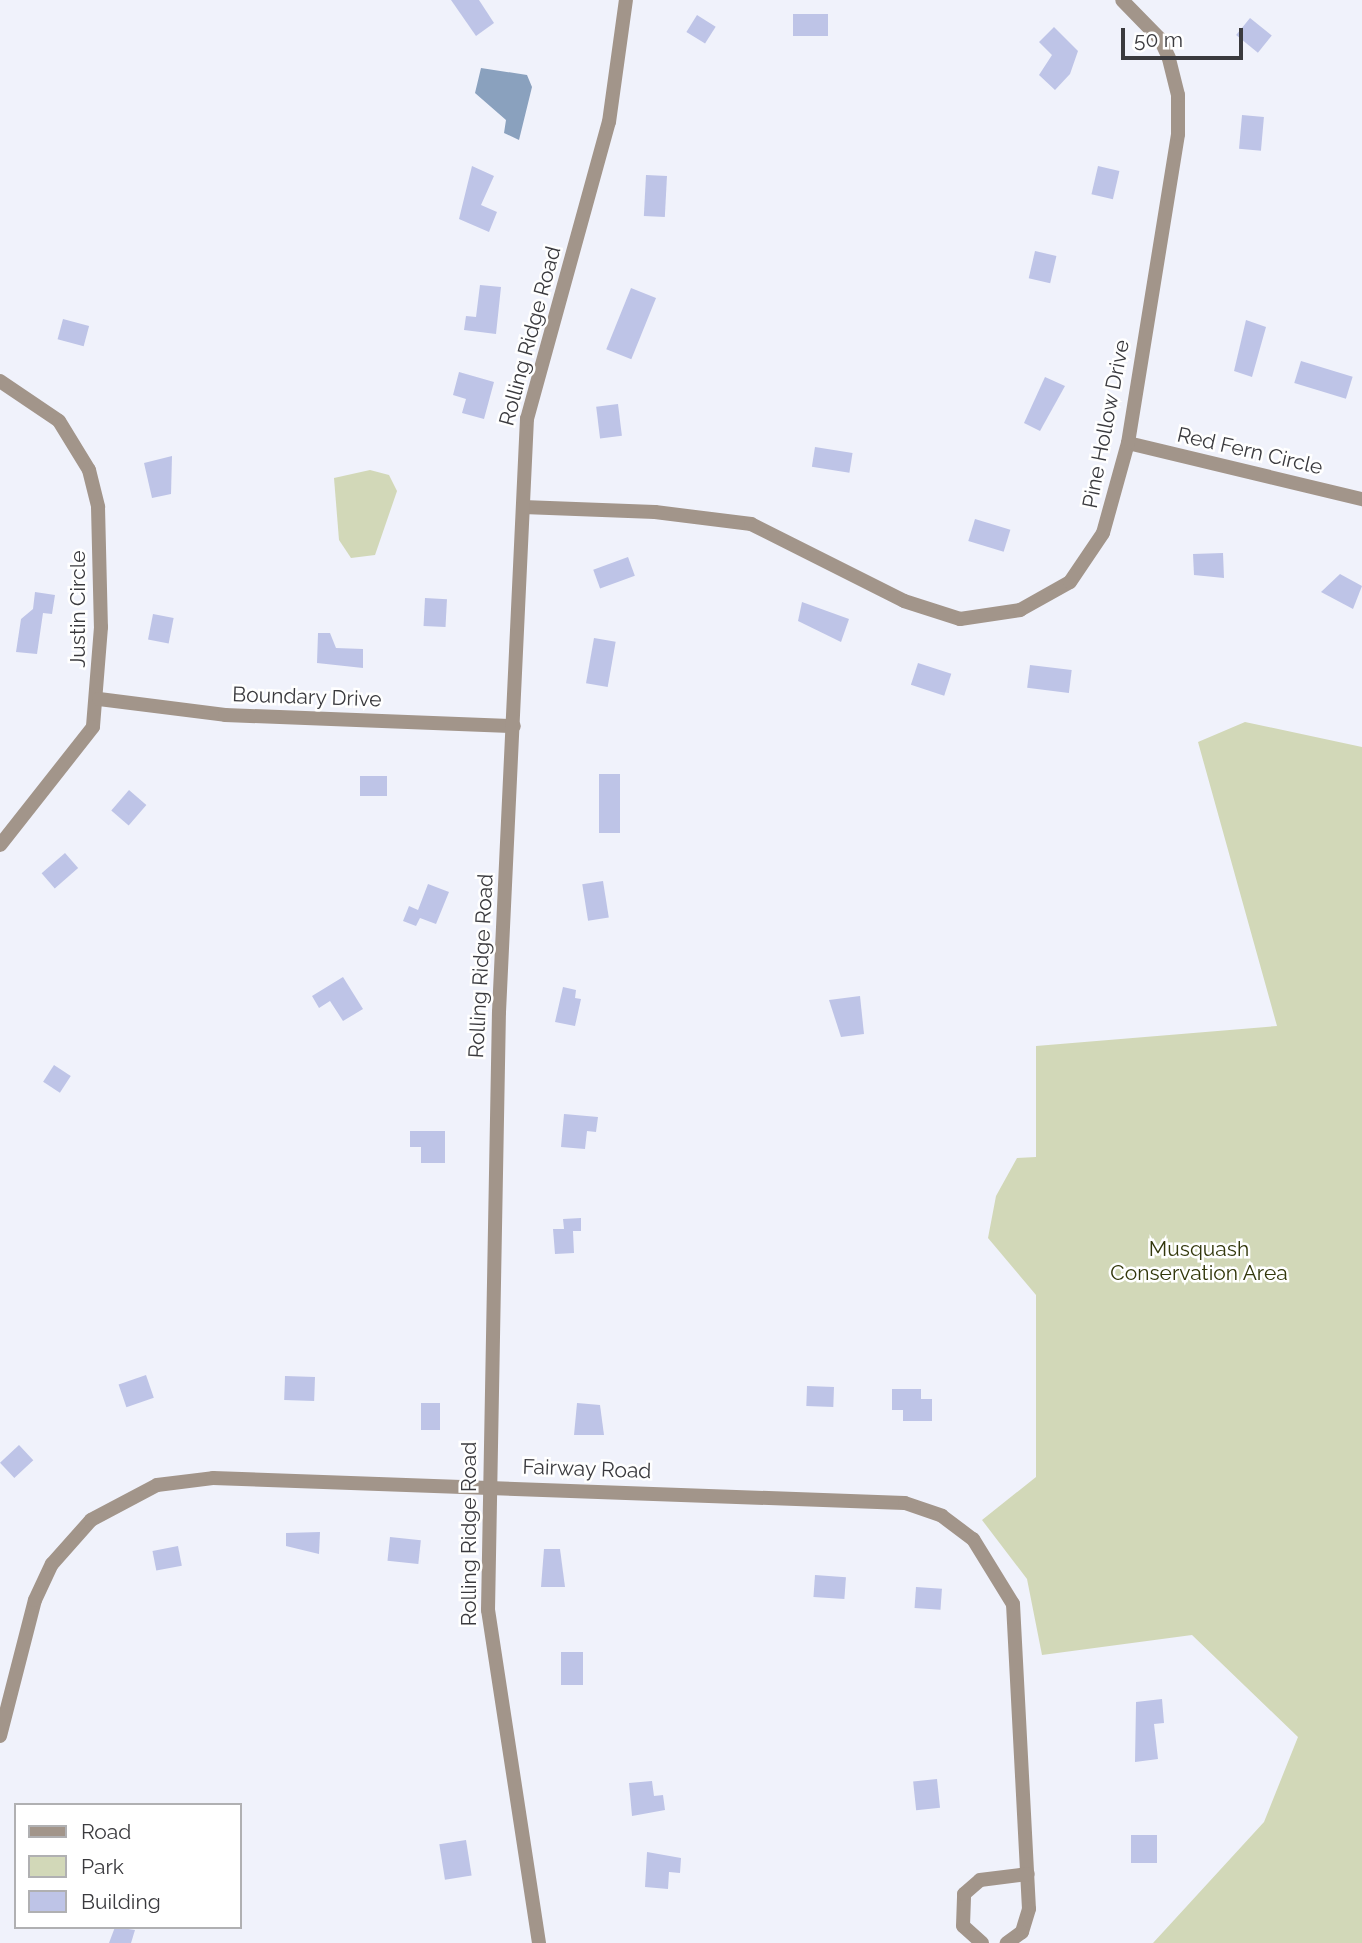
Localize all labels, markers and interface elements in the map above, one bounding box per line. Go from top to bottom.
scale bar [1124,14,1246,58]
text: 50 m [1134,27,1183,52]
street label: Rolling Ridge Road [494,244,566,428]
street label: Pine Hollow Drive [1077,337,1135,511]
street label: Red Fern Circle [1175,422,1325,480]
street label: Justin Circle [65,550,91,668]
street label: Boundary Drive [232,682,382,712]
street label: Rolling Ridge Road [464,873,498,1059]
park label: Musquash Conservation Area [1110,1236,1288,1286]
street label: Rolling Ridge Road [456,1442,482,1626]
street label: Fairway Road [522,1454,652,1484]
legend [14,1803,242,1929]
text: Road [81,1819,131,1844]
text: Park [81,1854,124,1879]
text: Building [81,1889,161,1914]

